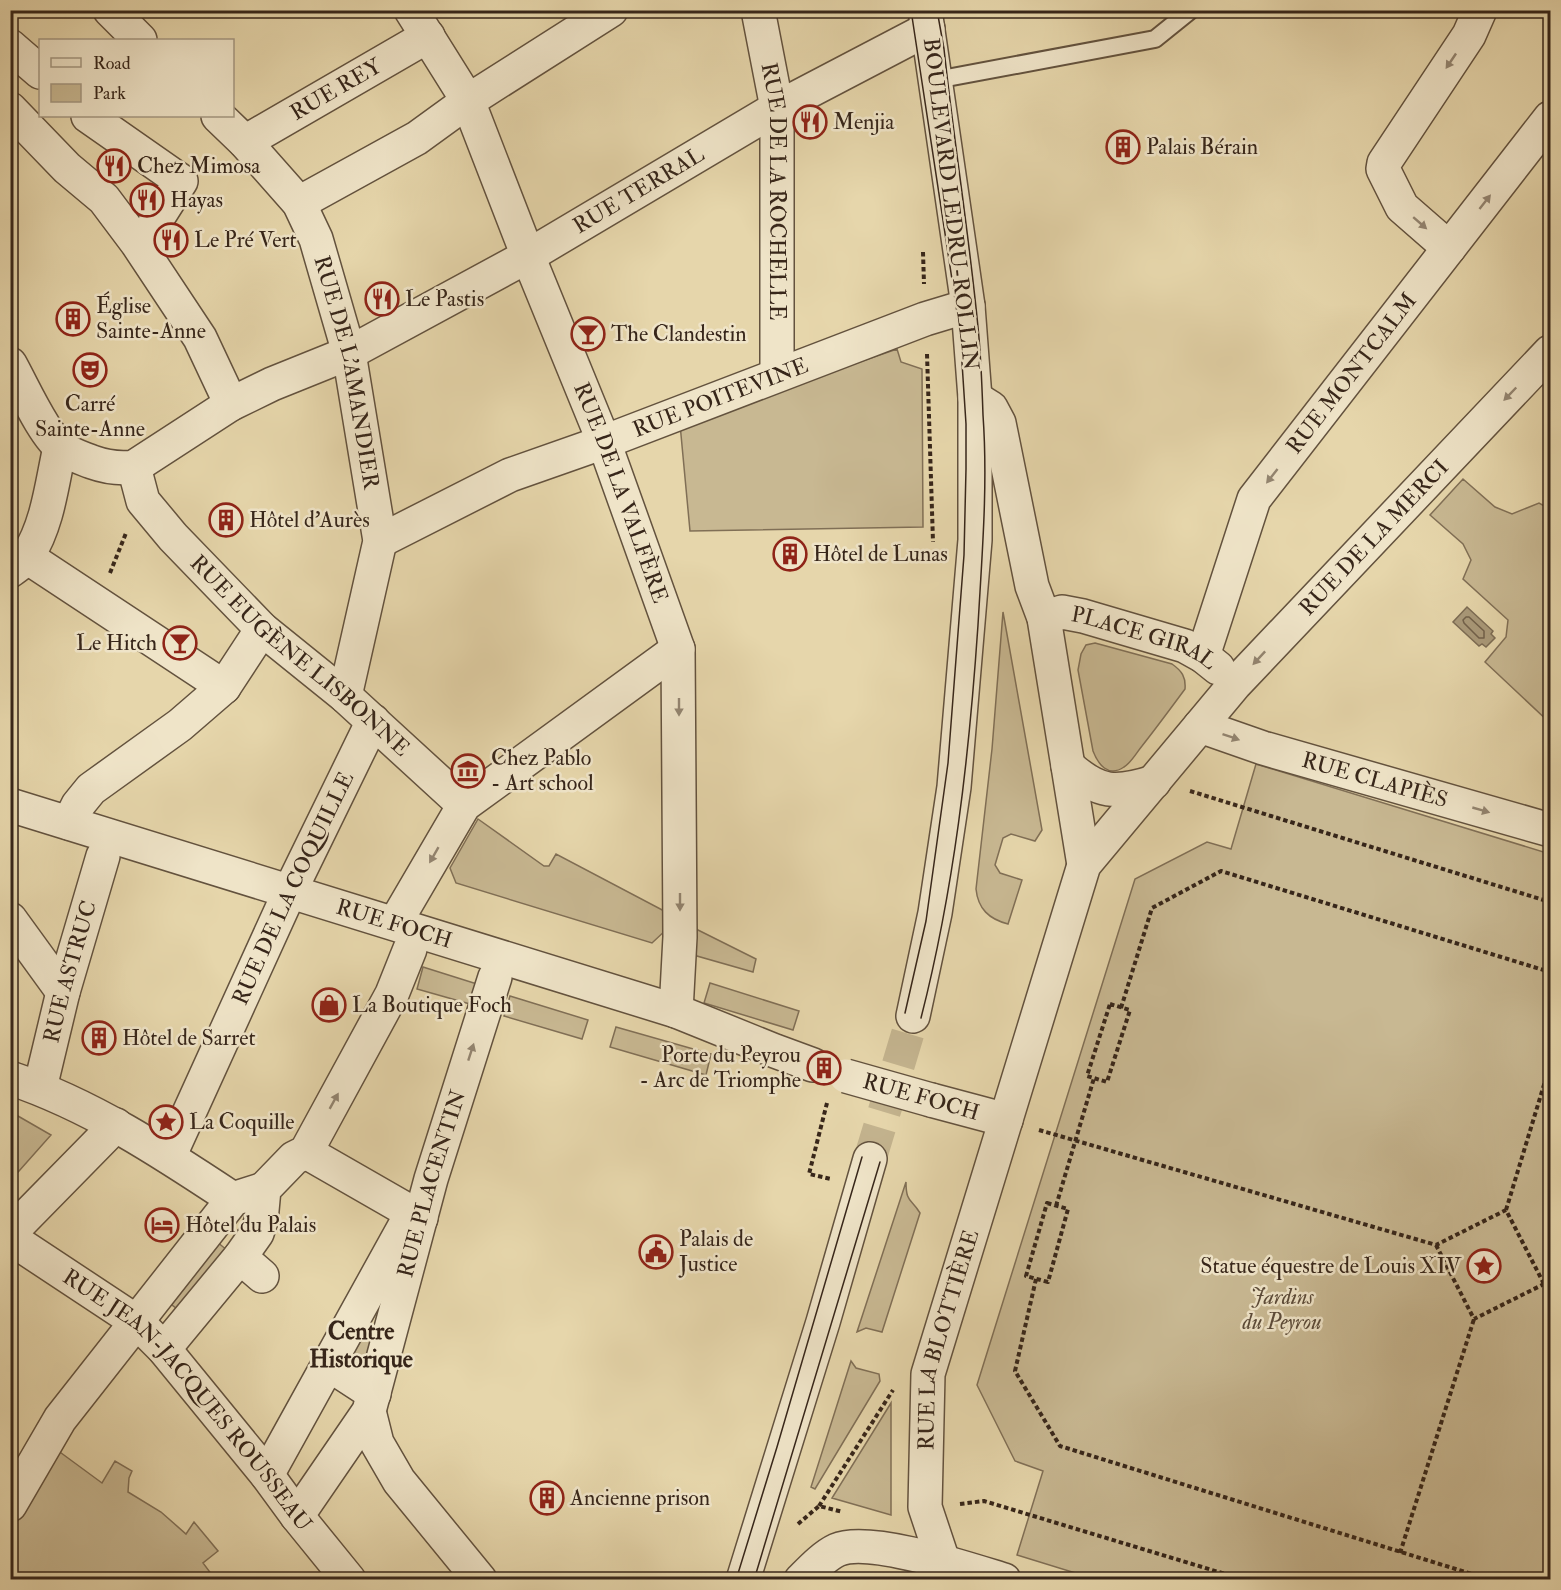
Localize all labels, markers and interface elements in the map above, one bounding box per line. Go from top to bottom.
street label: BOULEVARD LEDRU-ROLLIN [917,36,985,372]
legend [39,39,234,117]
text: Road [93,52,131,75]
street label: RUE REY [285,52,387,127]
one-way arrow [1446,53,1457,69]
street label: RUE DE LA ROCHELLE [755,60,791,320]
text: Park [93,82,126,105]
restaurant icon: Menjia [792,104,828,140]
place label: Menjia [833,108,895,136]
building icon: Palais Bérain [1105,129,1141,165]
place label: Palais Bérain [1146,133,1258,161]
street label: RUE TERRAL [568,140,709,240]
restaurant icon: Chez Mimosa [96,148,132,184]
place label: Chez Mimosa [137,152,261,180]
restaurant icon: Hayas [129,182,165,218]
place label: Hayas [170,186,223,214]
one-way arrow [1479,194,1491,209]
one-way arrow [1412,216,1428,229]
restaurant icon: Le Pré Vert [153,222,189,258]
place label: Le Pré Vert [194,226,297,254]
street label: RUE DE L'AMANDIER [308,252,385,492]
restaurant icon: Le Pastis [364,281,400,317]
place label: Le Pastis [405,285,484,313]
street label: RUE MONTCALM [1280,287,1423,460]
place label: Église Sainte-Anne [96,291,206,345]
building icon: Église Sainte-Anne [55,301,91,337]
bar icon: The Clandestin [570,316,606,352]
place label: The Clandestin [611,320,747,348]
street label: RUE POITEVINE [629,351,812,444]
theatre icon: Carré Sainte-Anne [72,352,108,388]
street label: RUE DE LA VALFÈRE [567,378,674,607]
one-way arrow [1504,387,1518,401]
place label: Carré Sainte-Anne [35,390,145,443]
street label: RUE DE LA MERCI [1293,453,1455,621]
one-way arrow [1266,469,1278,484]
building icon: Hôtel d'Aurès [208,502,244,538]
place label: Hôtel d'Aurès [249,506,370,534]
building icon: Hôtel de Lunas [772,536,808,572]
place label: Hôtel de Lunas [813,540,948,568]
street label: RUE EUGÈNE LISBONNE [184,549,416,762]
street label: PLACE GIRAL [1069,600,1223,676]
bar icon: Le Hitch [162,625,198,661]
place label: Le Hitch [76,629,157,657]
one-way arrow [1252,651,1266,666]
one-way arrow [674,698,684,717]
one-way arrow [1222,733,1240,743]
place label: Chez Pablo - Art school [491,744,594,797]
street label: RUE CLAPIÈS [1299,746,1451,814]
museum icon: Chez Pablo - Art school [450,753,486,789]
street label: RUE DE LA COQUILLE [226,767,360,1009]
one-way arrow [1472,806,1490,815]
one-way arrow [429,847,440,863]
street label: RUE FOCH [333,893,456,955]
one-way arrow [675,893,685,912]
street label: RUE ASTRUC [37,897,103,1046]
shop icon: La Boutique Foch [311,987,347,1023]
place label: La Boutique Foch [352,991,512,1019]
building icon: Hôtel de Sarret [81,1020,117,1056]
place label: Hôtel de Sarret [122,1024,256,1052]
place label: Porte du Peyrou - Arc de Triomphe [640,1041,801,1095]
one-way arrow [467,1043,476,1061]
building icon: Porte du Peyrou - Arc de Triomphe [806,1050,842,1086]
street label: RUE FOCH [859,1067,983,1127]
street label: RUE PLACENTIN [391,1086,472,1281]
one-way arrow [329,1092,339,1109]
place icon: La Coquille [148,1104,184,1140]
place label: La Coquille [189,1108,294,1136]
hotel icon: Hôtel du Palais [144,1207,180,1243]
place label: Hôtel du Palais [185,1211,316,1239]
place label: Palais de Justice [678,1225,753,1278]
street label: RUE LA BLOTTIÈRE [912,1226,985,1451]
public building icon: Palais de Justice [638,1234,674,1270]
place icon: Statue équestre de Louis XIV [1466,1248,1502,1284]
place label: Statue équestre de Louis XIV [1200,1252,1463,1280]
street label: RUE JEAN-JACQUES ROUSSEAU [57,1263,318,1538]
park label: Jardins du Peyrou [1241,1283,1322,1336]
district label: Centre Historique [309,1316,413,1375]
building icon: Ancienne prison [529,1480,565,1516]
place label: Ancienne prison [569,1484,710,1513]

